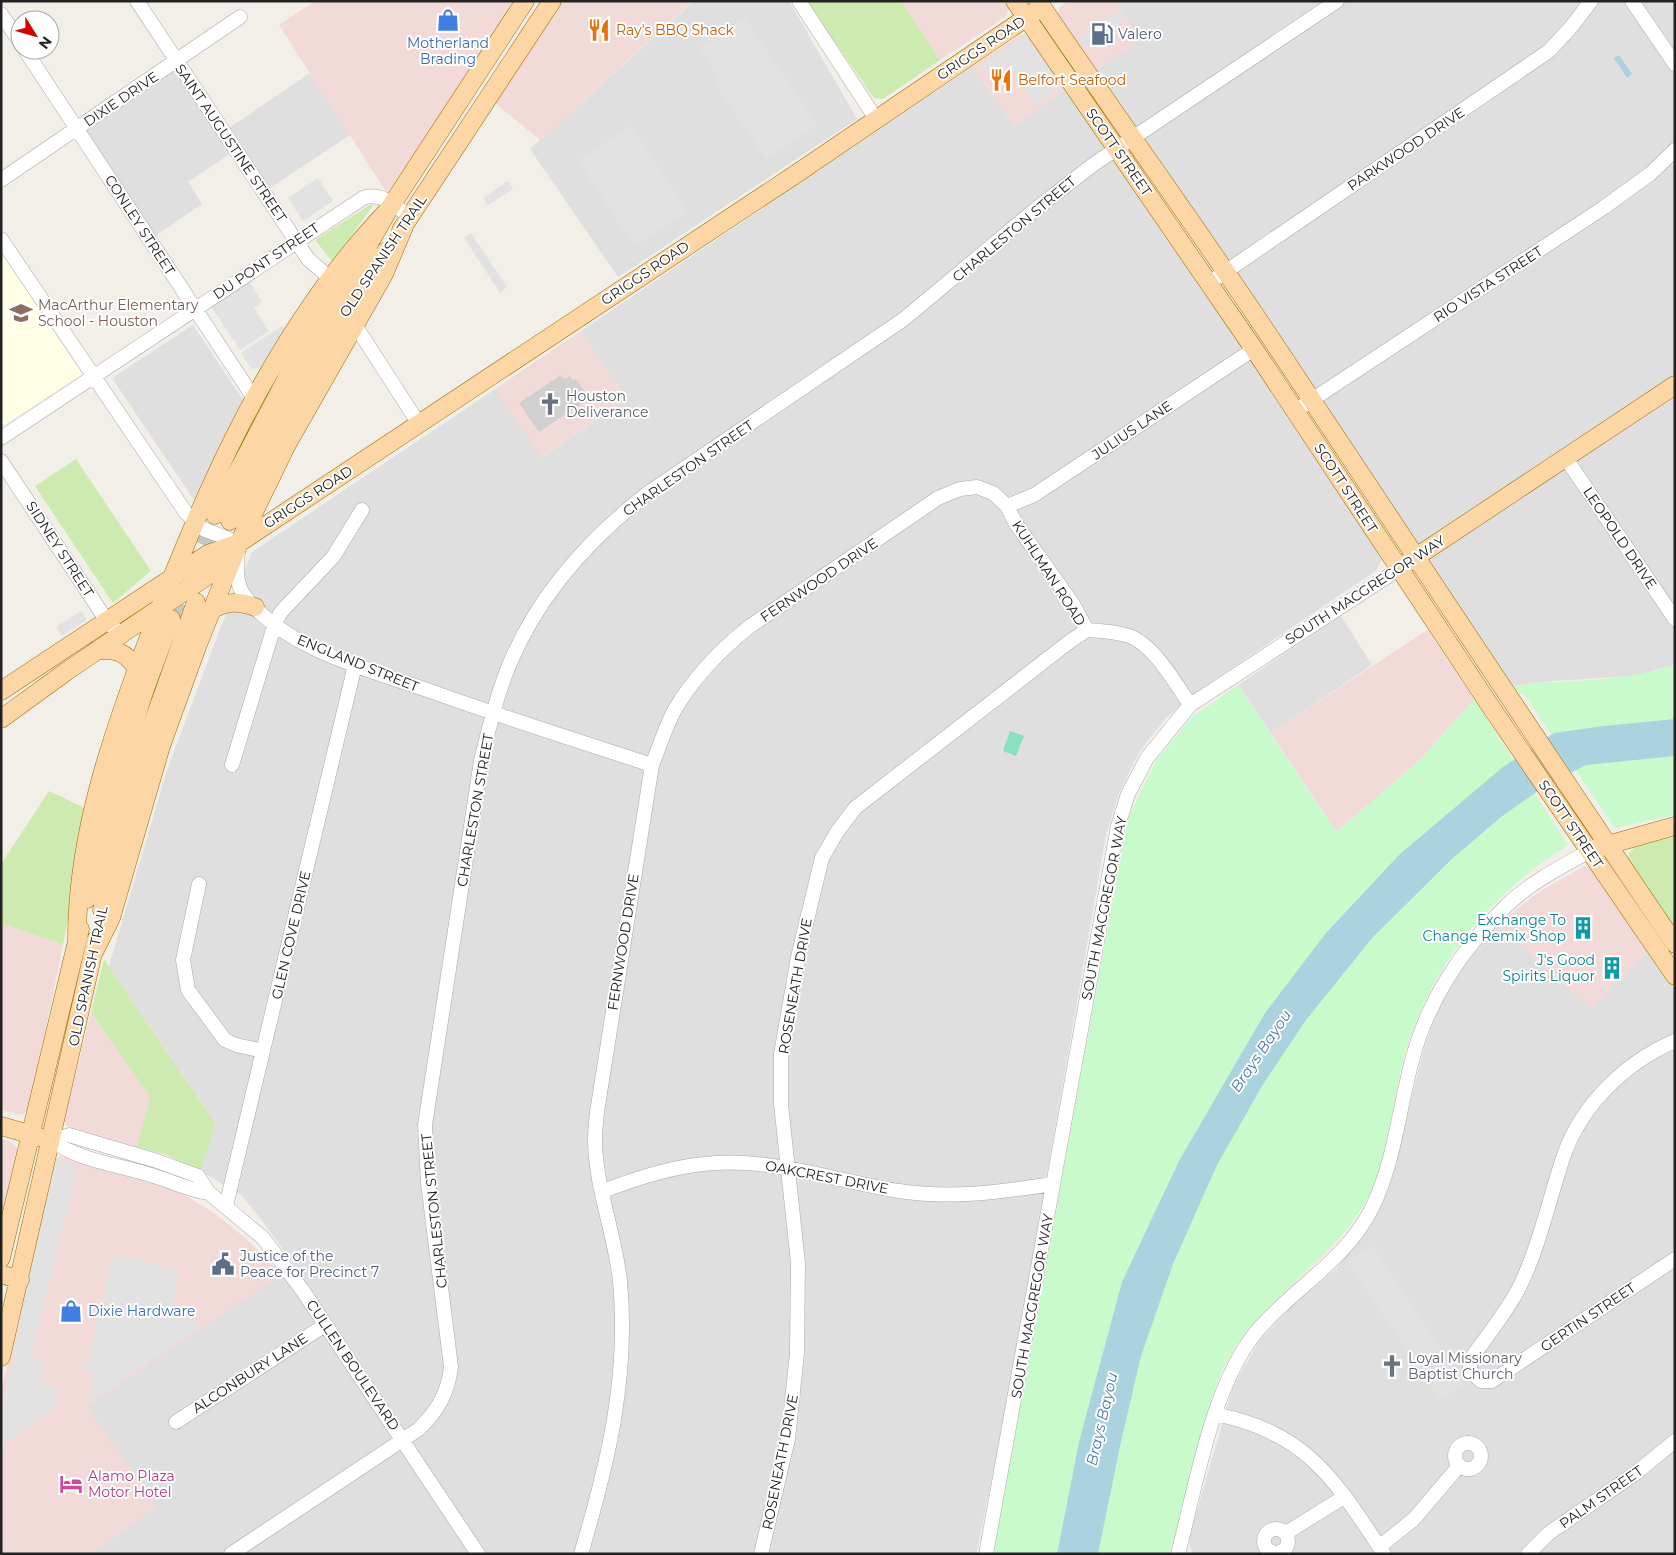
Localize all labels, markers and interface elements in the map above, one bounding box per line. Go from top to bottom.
shop icon: Motherland Brading [435,7,461,33]
north arrow [10,10,60,60]
street label: GRIGGS ROAD [934,12,1028,84]
restaurant icon: Ray's BBQ Shack [586,17,612,43]
place label: Ray's BBQ Shack [616,21,735,39]
fuel station icon: Valero [1089,21,1115,47]
place label: Valero [1118,25,1162,43]
text: N [35,33,56,53]
place label: Motherland Brading [407,34,489,68]
street label: SAINT AUGUSTINE STREET [171,60,291,226]
street label: DIXIE DRIVE [80,67,162,131]
restaurant icon: Belfort Seafood [988,67,1014,93]
place label: Belfort Seafood [1018,71,1126,89]
street label: PARKWOOD DRIVE [1344,103,1468,195]
street label: SCOTT STREET [1082,105,1156,199]
street label: CONLEY STREET [101,171,179,279]
street label: CHARLESTON STREET [949,172,1079,286]
street label: OLD SPANISH TRAIL [335,191,431,320]
street label: DU PONT STREET [209,219,323,303]
street label: GRIGGS ROAD [598,237,692,309]
street label: RIO VISTA STREET [1430,242,1546,326]
place label: MacArthur Elementary School - Houston [38,296,199,330]
school or university icon: MacArthur Elementary School - Houston [8,300,34,326]
place label: Houston Deliverance [566,387,648,421]
church icon: Houston Deliverance [537,391,563,417]
street label: JULIUS LANE [1088,397,1176,464]
street label: CHARLESTON STREET [619,416,757,520]
street label: SCOTT STREET [1310,440,1382,536]
street label: GRIGGS ROAD [260,462,356,532]
street label: LEOPOLD DRIVE [1579,484,1661,592]
street label: SIDNEY STREET [22,498,98,600]
street label: KUHLMAN ROAD [1008,517,1090,629]
street label: SOUTH MACGREGOR WAY [1282,531,1448,648]
street label: FERNWOOD DRIVE [757,534,881,626]
street label: ENGLAND STREET [294,630,422,696]
street label: CHARLESTON STREET [453,732,497,888]
street label: SCOTT STREET [1535,776,1607,872]
street label: SOUTH MACGREGOR WAY [1077,814,1131,1001]
street label: GLEN COVE DRIVE [267,869,315,1001]
street label: FERNWOOD DRIVE [603,872,643,1012]
street label: OLD SPANISH TRAIL [64,903,112,1048]
place label: Exchange To Change Remix Shop [1422,911,1566,945]
building icon: Exchange To Change Remix Shop [1570,915,1596,941]
street label: ROSENEATH DRIVE [774,917,816,1055]
place label: J's Good Spirits Liquor [1502,951,1595,985]
building icon: J's Good Spirits Liquor [1599,955,1625,981]
water label: Brays Bayou [1226,1006,1295,1096]
street label: CHARLESTON STREET [417,1133,451,1289]
street label: OAKCREST DRIVE [764,1156,890,1198]
street label: SOUTH MACGREGOR WAY [1007,1212,1057,1400]
place label: Justice of the Peace for Precinct 7 [239,1247,379,1281]
public building icon: Justice of the Peace for Precinct 7 [210,1251,236,1277]
street label: GERTIN STREET [1537,1279,1639,1355]
street label: CULLEN BOULEVARD [303,1296,403,1434]
shop icon: Dixie Hardware [58,1298,84,1324]
place label: Dixie Hardware [88,1302,195,1320]
street label: ALCONBURY LANE [189,1329,311,1417]
place label: Loyal Missionary Baptist Church [1408,1349,1522,1383]
church icon: Loyal Missionary Baptist Church [1379,1353,1405,1379]
water label: Brays Bayou [1082,1370,1121,1467]
street label: ROSENEATH DRIVE [758,1393,802,1531]
street label: PALM STREET [1556,1461,1646,1533]
place label: Alamo Plaza Motor Hotel [88,1467,175,1501]
hotel icon: Alamo Plaza Motor Hotel [58,1471,84,1497]

